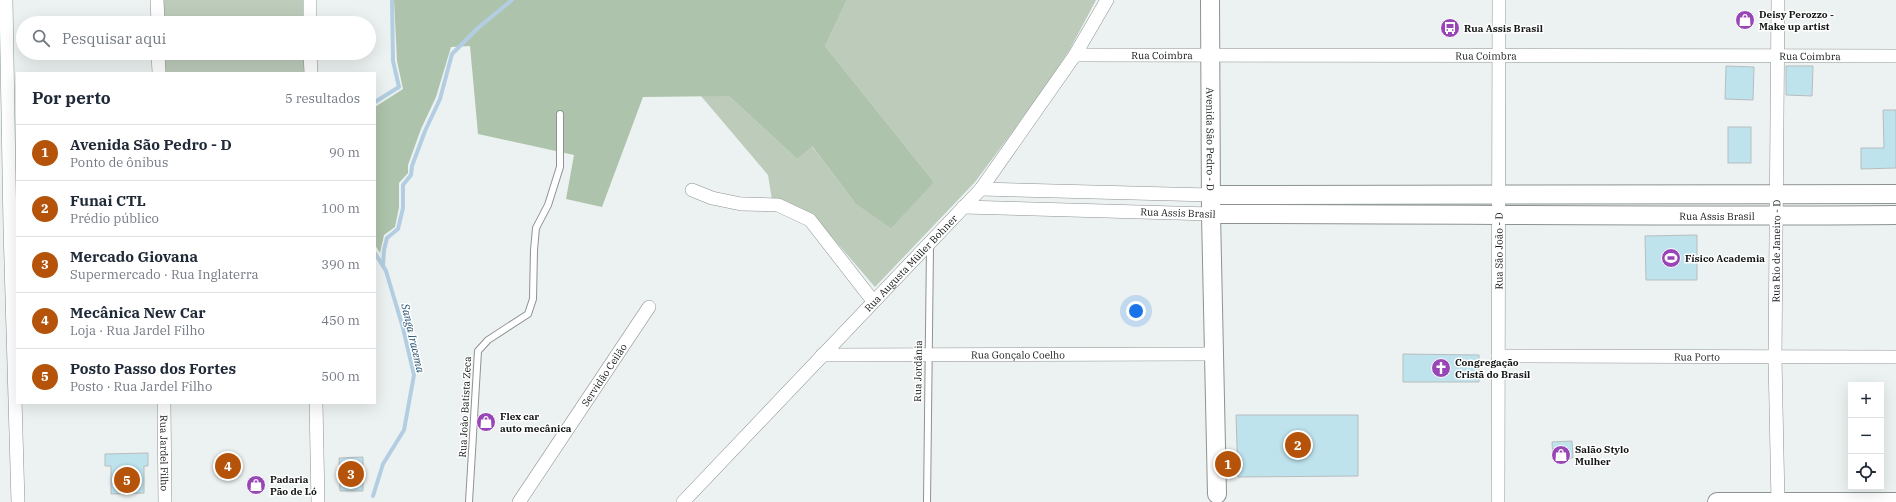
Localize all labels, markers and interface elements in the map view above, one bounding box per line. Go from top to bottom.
place label: Deisy Perozzo - Make up artist [1759,8,1834,33]
shop icon: Deisy Perozzo - Make up artist [1734,9,1756,31]
search box [16,16,376,60]
bus stop icon: Rua Assis Brasil [1439,17,1461,39]
place label: Rua Assis Brasil [1464,22,1543,35]
icon: search [30,27,52,49]
text: Pesquisar aqui [62,29,166,48]
street label: Rua Coimbra [1131,49,1193,62]
street label: Rua Coimbra [1455,49,1517,62]
street label: Rua Coimbra [1779,49,1841,62]
text: Por perto [32,87,111,109]
street label: Avenida São Pedro - D [1204,87,1217,191]
text: 5 resultados [285,90,360,107]
text: Avenida São Pedro - D [70,135,232,154]
text: 1 [41,144,49,161]
text: 90 m [329,144,360,161]
text: Ponto de ônibus [70,154,168,171]
text: Funai CTL [70,191,146,210]
street label: Rua Rio de Janeiro - D [1769,199,1783,303]
text: 2 [41,200,49,217]
text: 100 m [321,200,360,217]
street label: Rua Assis Brasil [1140,205,1216,221]
street label: Rua Assis Brasil [1679,209,1755,222]
text: Prédio público [70,210,159,227]
street label: Rua Augusta Müller Bohner [861,211,960,314]
street label: Rua São João - D [1492,212,1505,290]
text: Mercado Giovana [70,247,198,266]
sports icon: Físico Academia [1660,247,1682,269]
place label: Físico Academia [1685,252,1765,265]
text: 3 [41,256,49,273]
text: 390 m [321,256,360,273]
text: Supermercado · Rua Inglaterra [70,266,259,283]
water label: Sanga Iracema [398,301,428,374]
your location [1126,301,1146,321]
text: Mecânica New Car [70,303,206,322]
text: 4 [41,312,49,329]
text: 450 m [321,312,360,329]
text: Loja · Rua Jardel Filho [70,322,205,339]
street label: Rua Jordânia [911,339,925,402]
street label: Servidão Ceilão [578,340,630,409]
street label: Rua Gonçalo Coelho [971,348,1065,361]
street label: Rua Porto [1674,350,1720,363]
street label: Rua João Batista Zeca [456,355,474,458]
place label: Congregação Cristã do Brasil [1455,356,1530,381]
church icon: Congregação Cristã do Brasil [1430,357,1452,379]
text: Posto Passo dos Fortes [70,359,236,378]
text: 5 [41,368,49,385]
text: 500 m [321,368,360,385]
text: Posto · Rua Jardel Filho [70,378,212,395]
map controls [1848,382,1884,490]
button: + [1848,382,1884,418]
place label: Flex car auto mecânica [500,410,572,435]
shop icon: Flex car auto mecânica [475,411,497,433]
street label: Rua Jardel Filho [158,415,171,491]
button: − [1848,418,1884,454]
pin: 2 [1285,430,1311,460]
place label: Salão Stylo Mulher [1575,443,1629,468]
shop icon: Salão Stylo Mulher [1550,444,1572,466]
pin: 1 [1215,449,1241,479]
pin: 4 [215,451,241,481]
button: locate [1848,454,1884,490]
pin: 3 [338,459,364,489]
pin: 5 [114,465,140,495]
place label: Padaria Pão de Ló [270,473,317,498]
shop icon: Padaria Pão de Ló [245,474,267,496]

